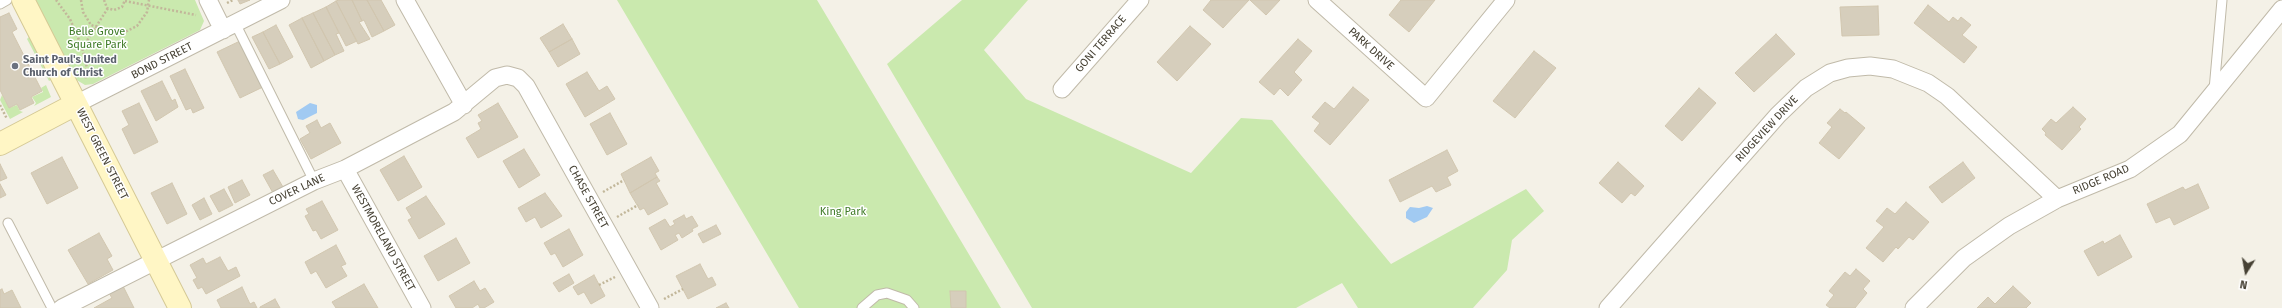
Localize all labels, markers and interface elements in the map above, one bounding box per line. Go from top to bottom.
street label: GONI TERRACE [1073,13,1129,75]
park label: Belle Grove Square Park [67,25,127,51]
street label: PARK DRIVE [1345,25,1397,73]
street label: BOND STREET [129,40,195,82]
place label: Saint Paul's United Church of Christ [23,53,117,79]
marker: Saint Paul's United Church of Christ [10,61,20,71]
street label: RIDGEVIEW DRIVE [1733,93,1801,165]
street label: WEST GREEN STREET [73,106,131,202]
street label: RIDGE ROAD [2071,162,2131,198]
street label: CHASE STREET [565,163,611,231]
street label: COVER LANE [267,171,327,209]
street label: WESTMORELAND STREET [348,183,418,293]
park label: King Park [820,205,866,219]
north arrow [2226,252,2266,292]
text: N [2239,277,2248,291]

